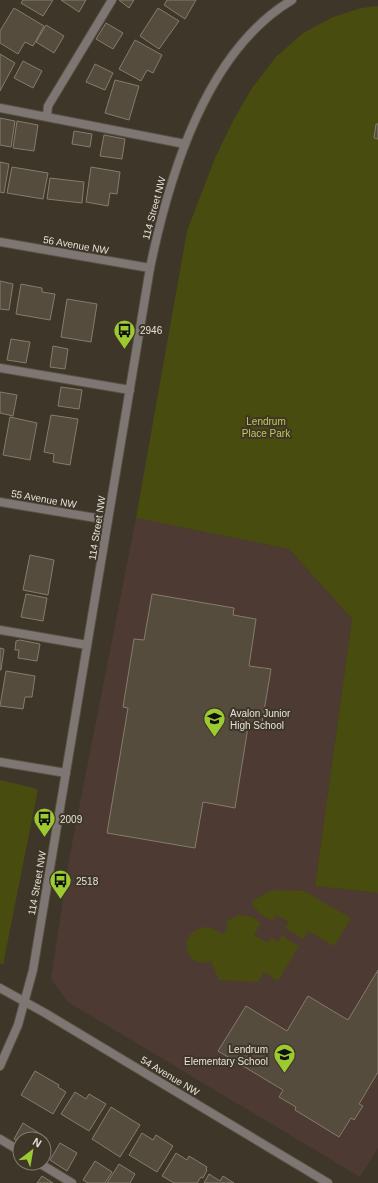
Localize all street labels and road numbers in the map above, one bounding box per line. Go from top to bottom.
street label: 114 Street NW [140,175,168,241]
street label: 56 Avenue NW [42,234,110,256]
street label: 55 Avenue NW [10,488,78,510]
street label: 114 Street NW [86,495,108,561]
street label: 114 Street NW [26,850,48,916]
street label: 54 Avenue NW [139,1054,202,1098]

